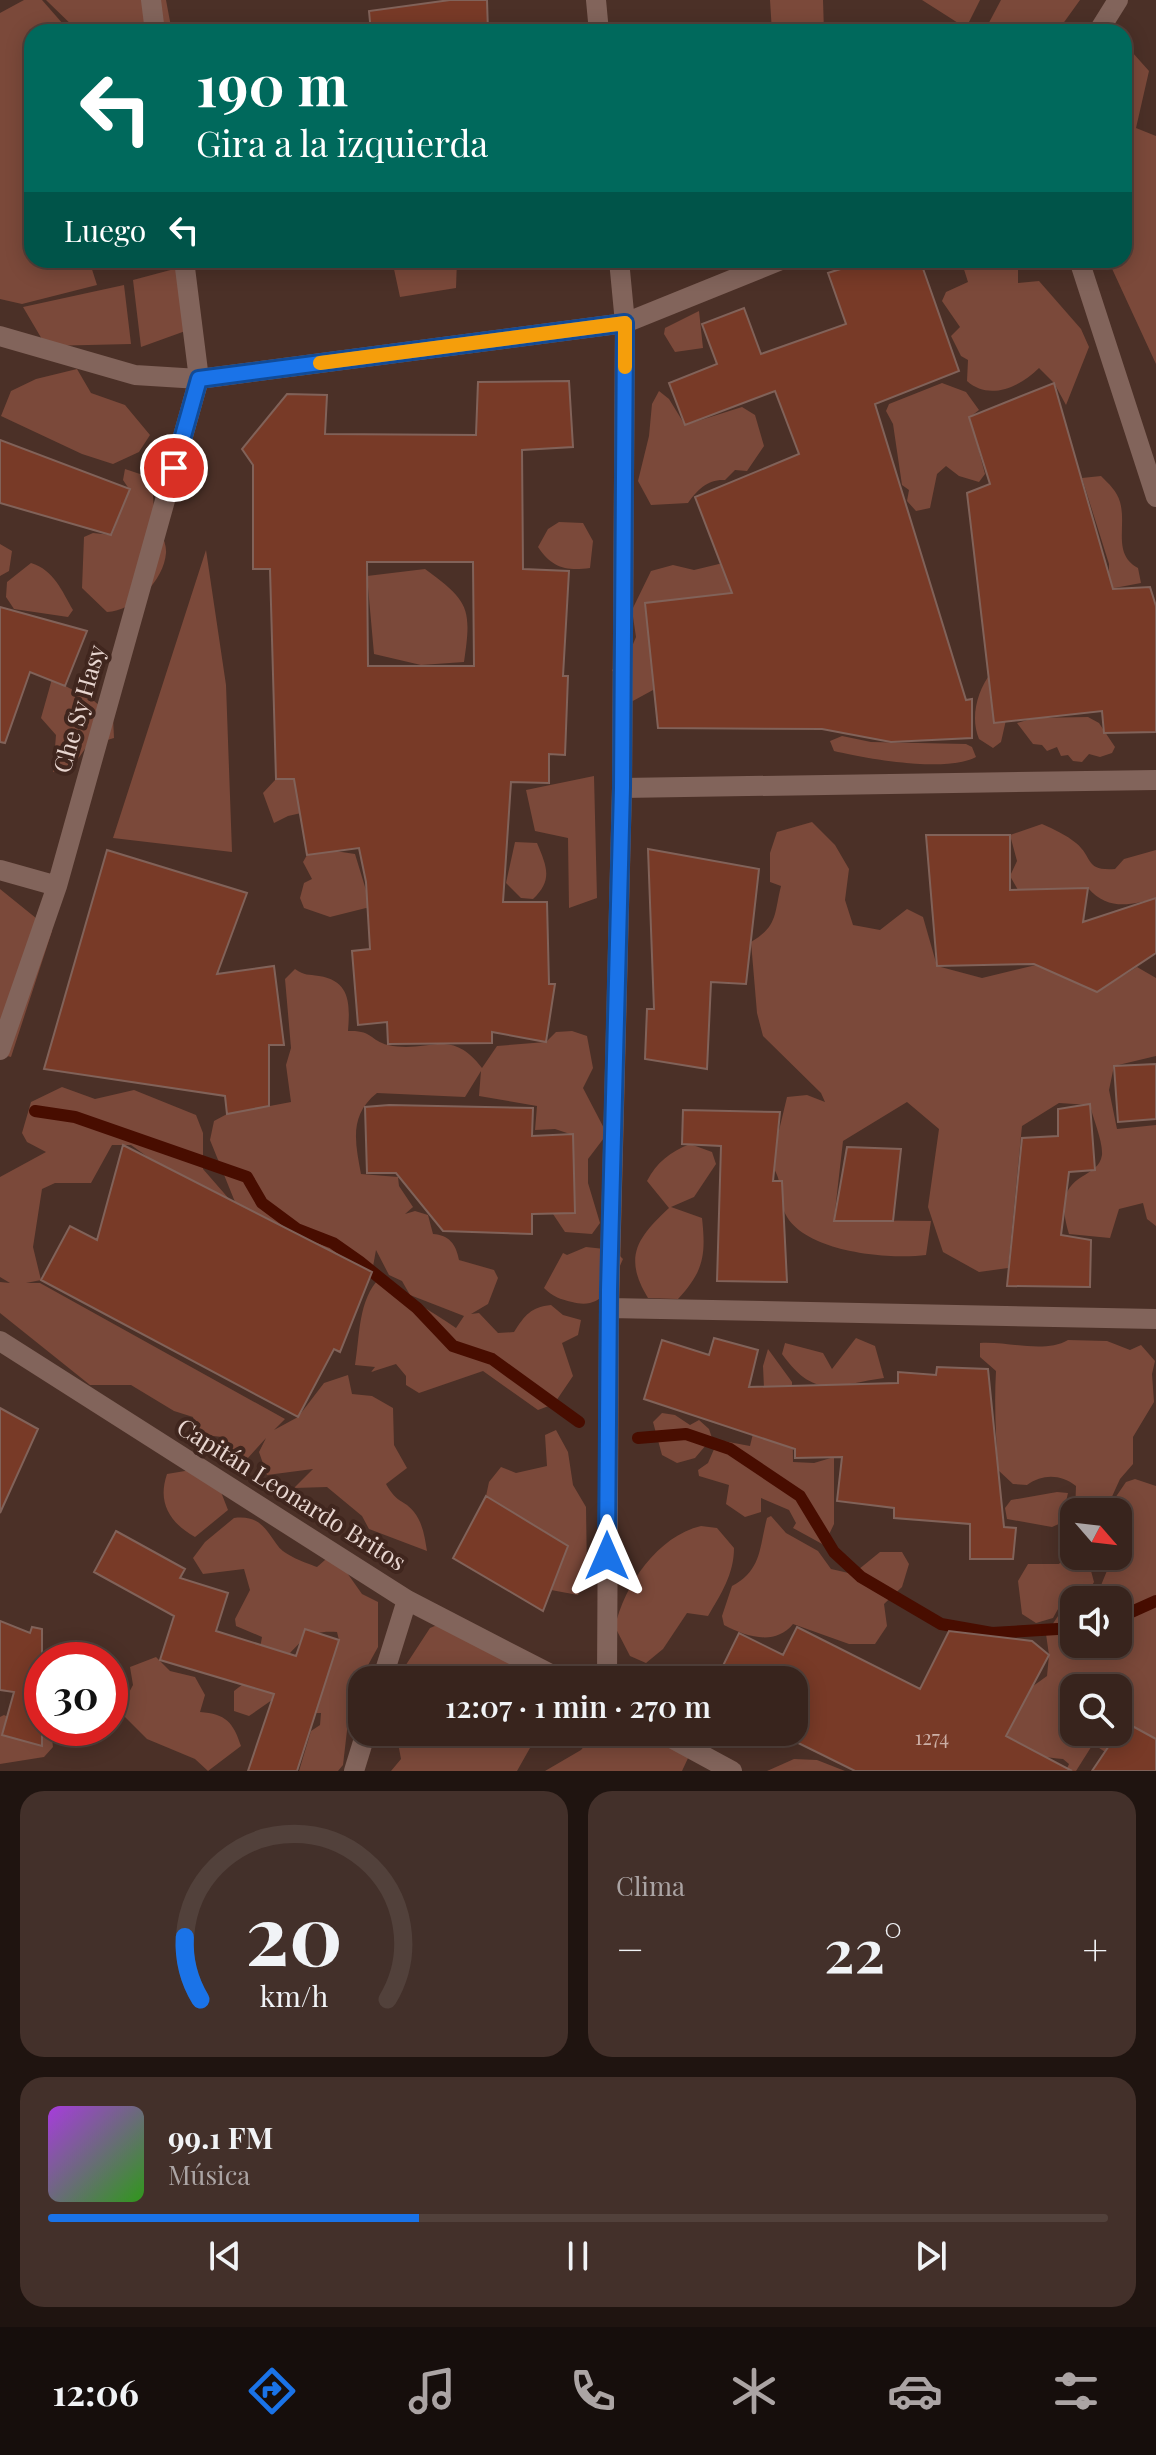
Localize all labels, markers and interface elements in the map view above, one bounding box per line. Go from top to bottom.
text: 190 m [196,46,348,121]
icon: left [64,56,168,160]
text: Gira a la izquierda [196,118,488,166]
icon: left [162,208,206,252]
text: Luego [64,210,146,250]
pin [140,434,208,502]
icon: arrive [152,446,196,490]
street label: Che Sy Hasy [45,641,112,776]
street label: Capitán Leonardo Britos [172,1410,413,1577]
north arrow [1060,1498,1132,1570]
map controls [1060,1498,1132,1746]
position arrow [565,1514,649,1598]
button: sound [1060,1586,1132,1658]
speed limit sign: 30 [24,1642,128,1746]
button: search [1060,1674,1132,1746]
text: 12:07 · 1 min · 270 m [445,1686,711,1726]
house number: 1274 [915,1723,949,1750]
text: Clima [616,1868,685,1903]
text: 20 [245,1876,343,1987]
text: 22° [824,1908,903,1988]
text: − [616,1918,644,1977]
text: + [1082,1918,1108,1977]
text: km/h [260,1976,328,2014]
text: 99.1 FM [168,2117,273,2157]
text: Música [168,2157,250,2192]
icon: previous [203,2234,247,2278]
icon: pause [556,2234,600,2278]
icon: next [909,2234,953,2278]
icon: directions [244,2363,300,2419]
icon: music [404,2363,460,2419]
icon: phone [565,2363,621,2419]
icon: climate [726,2363,782,2419]
icon: car [887,2363,943,2419]
icon: filters [1048,2363,1104,2419]
text: 12:06 [52,2367,139,2415]

